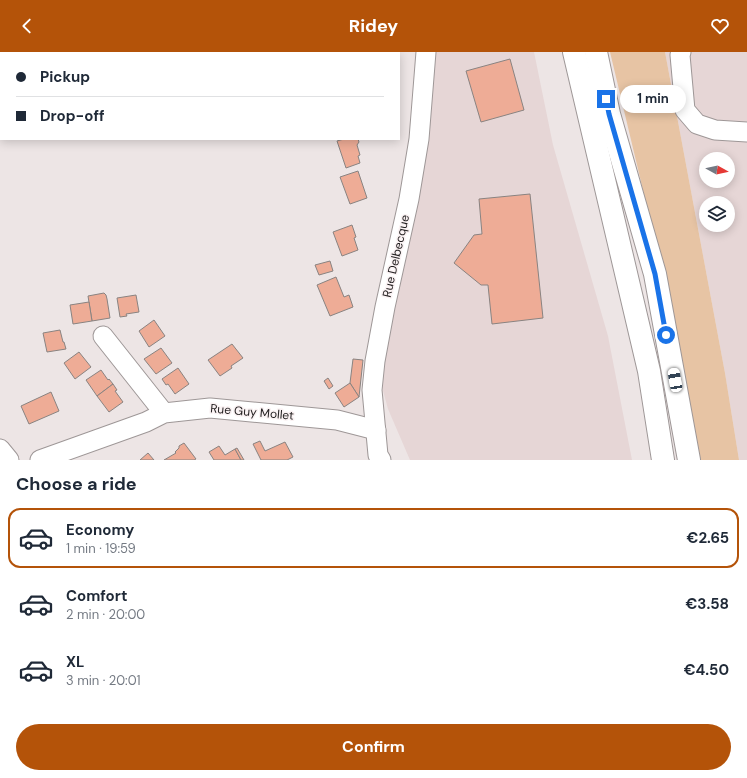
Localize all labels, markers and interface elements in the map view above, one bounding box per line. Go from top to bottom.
text: Ridey [349,14,398,38]
icon: back [16,15,38,37]
icon: heart [709,15,731,37]
text: Pickup [40,67,90,87]
callout: 1 min [620,85,686,113]
route end [597,90,615,108]
text: 1 min [637,90,669,107]
text: Drop-off [40,106,105,126]
north arrow [699,152,735,188]
map controls [699,152,735,232]
button: layers [699,196,735,232]
street label: Rue Delbecque [379,213,413,299]
route start [657,326,675,344]
car [667,367,683,393]
street label: Rue Guy Mollet [210,400,295,424]
text: Choose a ride [16,472,137,496]
icon: car [18,520,54,556]
text: Economy [66,520,134,540]
text: €2.65 [687,528,729,548]
text: 1 min · 19:59 [66,540,136,557]
icon: car [18,586,54,622]
text: Comfort [66,586,127,606]
text: €3.58 [685,594,729,614]
text: 2 min · 20:00 [66,606,145,623]
icon: car [18,652,54,688]
text: XL [66,652,84,672]
text: €4.50 [684,660,729,680]
text: 3 min · 20:01 [66,672,141,689]
button: Confirm [16,724,731,770]

